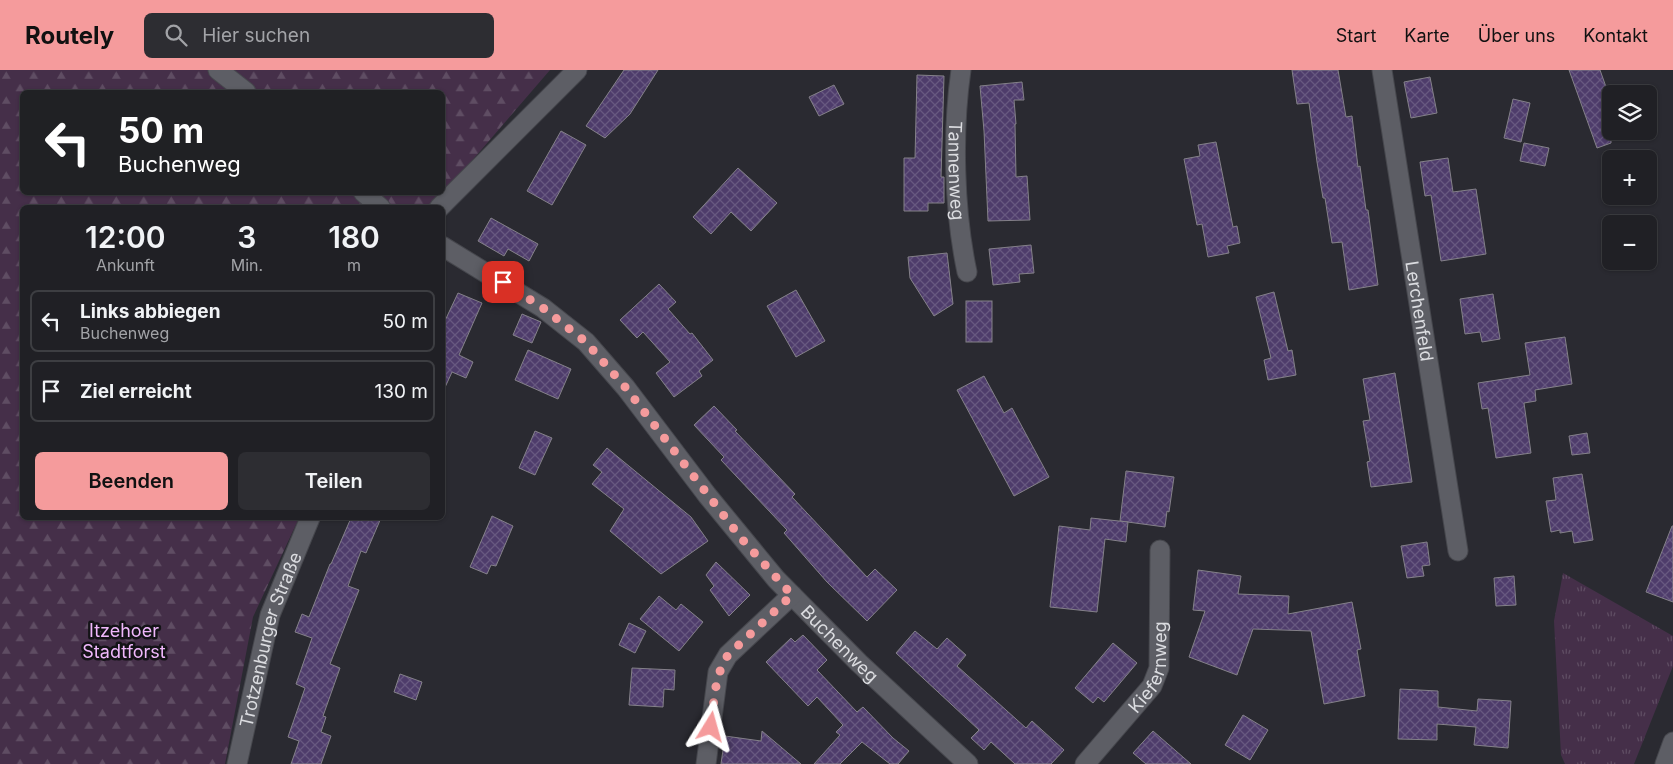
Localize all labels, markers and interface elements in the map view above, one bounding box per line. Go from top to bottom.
search box [144,13,494,58]
text: Routely [25,21,114,50]
icon: search [162,21,190,49]
text: Hier suchen [202,24,310,47]
text: Start [1336,25,1376,46]
text: Karte [1404,25,1450,46]
text: Über uns [1478,25,1555,46]
text: Kontakt [1583,25,1648,46]
map controls [1602,85,1657,270]
button: layers [1602,85,1657,140]
text: 50 m [118,109,204,151]
icon: left [35,110,100,175]
street label: Tannenweg [945,121,969,221]
button: + [1602,150,1657,205]
text: Buchenweg [118,151,241,177]
button: − [1602,215,1657,270]
text: 12:00 [85,219,166,255]
text: 3 [237,219,256,255]
text: 180 [328,219,380,255]
text: Ankunft [96,255,155,275]
text: Min. [231,255,263,275]
text: m [347,255,361,275]
street label: Lerchenfeld [1402,259,1438,363]
pin [482,261,524,303]
icon: arrive [489,268,517,296]
text: Links abbiegen [80,300,221,323]
icon: left [37,307,65,335]
text: 50 m [382,310,428,333]
text: Buchenweg [80,323,169,343]
icon: arrive [37,377,65,405]
text: Ziel erreicht [80,380,192,403]
text: 130 m [375,380,428,403]
button: Beenden [35,452,228,510]
button: Teilen [238,452,430,510]
street label: Trotzenburger Straße [235,549,305,729]
street label: Buchenweg [797,600,883,686]
park label: Itzehoer Stadtforst [82,620,166,662]
street label: Kiefernweg [1123,621,1170,717]
position arrow [684,700,736,752]

